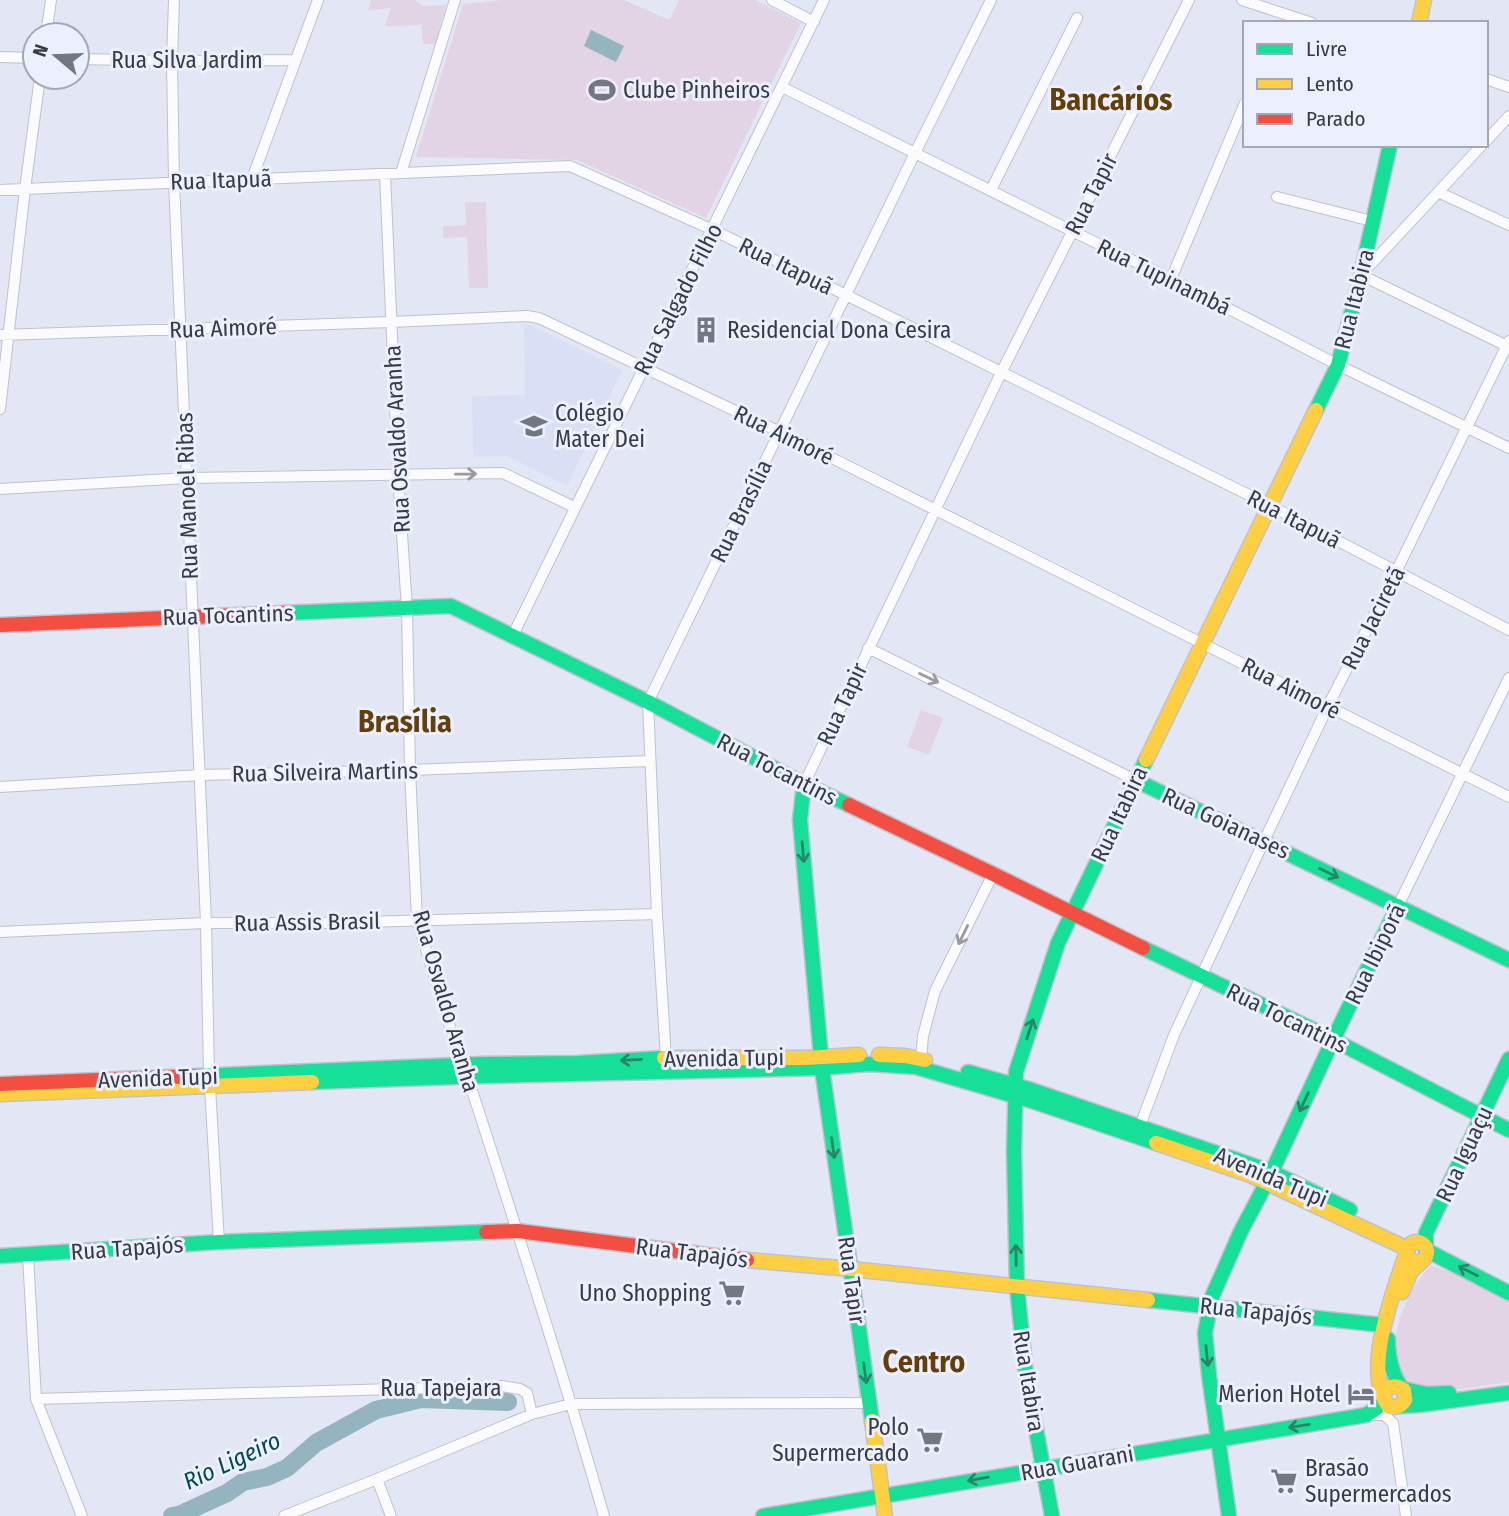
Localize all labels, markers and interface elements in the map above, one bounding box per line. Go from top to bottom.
north arrow [21,21,91,91]
legend [1243,21,1488,147]
text: Livre [1306,36,1347,62]
text: N [28,41,53,60]
street label: Rua Silva Jardim [111,46,263,74]
text: Lento [1306,71,1354,97]
sports icon: Clube Pinheiros [587,75,617,105]
place label: Clube Pinheiros [623,76,770,104]
district label: Bancários [1050,82,1173,118]
text: Parado [1306,106,1365,132]
street label: Rua Tapir [1059,148,1123,240]
street label: Rua Itapuã [170,164,272,196]
street label: Rua Salgado Filho [628,218,728,380]
street label: Rua Itapuã [734,231,838,301]
street label: Rua Tupinambá [1093,233,1235,321]
street label: Rua Itabira [1328,246,1380,352]
street label: Rua Aimoré [169,312,277,344]
building icon: Residencial Dona Cesira [691,315,721,345]
place label: Residencial Dona Cesira [727,316,951,344]
street label: Rua Osvaldo Aranha [378,344,416,534]
place label: Colégio Mater Dei [555,399,645,453]
street label: Rua Aimoré [729,399,839,471]
school or university icon: Colégio Mater Dei [519,411,549,441]
street label: Rua Manoel Ribas [170,412,204,580]
street label: Rua Brasília [704,455,778,567]
one-way arrow [454,467,477,480]
street label: Rua Itapuã [1242,484,1346,554]
street label: Rua Jaciretã [1335,562,1411,674]
street label: Rua Tocantins [162,599,294,631]
street label: Rua Aimoré [1237,651,1345,725]
street label: Rua Tapir [811,658,873,750]
one-way arrow [918,672,939,686]
district label: Brasília [358,704,452,740]
street label: Rua Tocantins [712,727,842,811]
street label: Rua Silveira Martins [232,756,419,788]
street label: Rua Itabira [1085,762,1153,866]
street label: Rua Goianases [1158,781,1295,865]
one-way arrow [796,840,809,862]
one-way arrow [1318,866,1339,880]
street label: Rua Ibiporã [1339,899,1411,1009]
street label: Rua Assis Brasil [234,907,380,937]
street label: Rua Osvaldo Aranha [407,907,485,1095]
one-way arrow [955,924,969,945]
street label: Rua Tocantins [1222,977,1352,1059]
one-way arrow [1025,1019,1037,1041]
street label: Avenida Tupi [664,1043,784,1073]
one-way arrow [620,1054,642,1067]
street label: Avenida Tupi [97,1062,219,1094]
one-way arrow [1297,1091,1310,1112]
street label: Rua Iguaçu [1430,1101,1498,1207]
one-way arrow [827,1136,840,1158]
street label: Avenida Tupi [1210,1141,1332,1213]
street label: Rua Tapajós [70,1230,184,1266]
street label: Rua Tapajós [634,1232,750,1274]
street label: Rua Tapir [832,1234,872,1326]
one-way arrow [1009,1243,1023,1266]
one-way arrow [1458,1264,1479,1278]
supermarket icon: Uno Shopping [717,1278,747,1308]
place label: Uno Shopping [579,1279,711,1307]
street label: Rua Tapajós [1198,1291,1314,1331]
street label: Rua Itabira [1007,1328,1051,1434]
district label: Centro [883,1344,965,1380]
one-way arrow [1201,1345,1214,1367]
one-way arrow [859,1361,872,1384]
street label: Rua Tapejara [380,1374,502,1402]
hotel icon: Merion Hotel [1346,1379,1376,1409]
place label: Merion Hotel [1218,1380,1340,1408]
place label: Polo Supermercado [772,1413,909,1467]
one-way arrow [1288,1420,1311,1433]
supermarket icon: Polo Supermercado [915,1425,945,1455]
water label: Rio Ligeiro [179,1426,285,1496]
street label: Rua Guarani [1018,1439,1136,1487]
place label: Brasão Supermercados [1305,1454,1452,1508]
supermarket icon: Brasão Supermercados [1269,1466,1299,1496]
one-way arrow [967,1473,990,1487]

